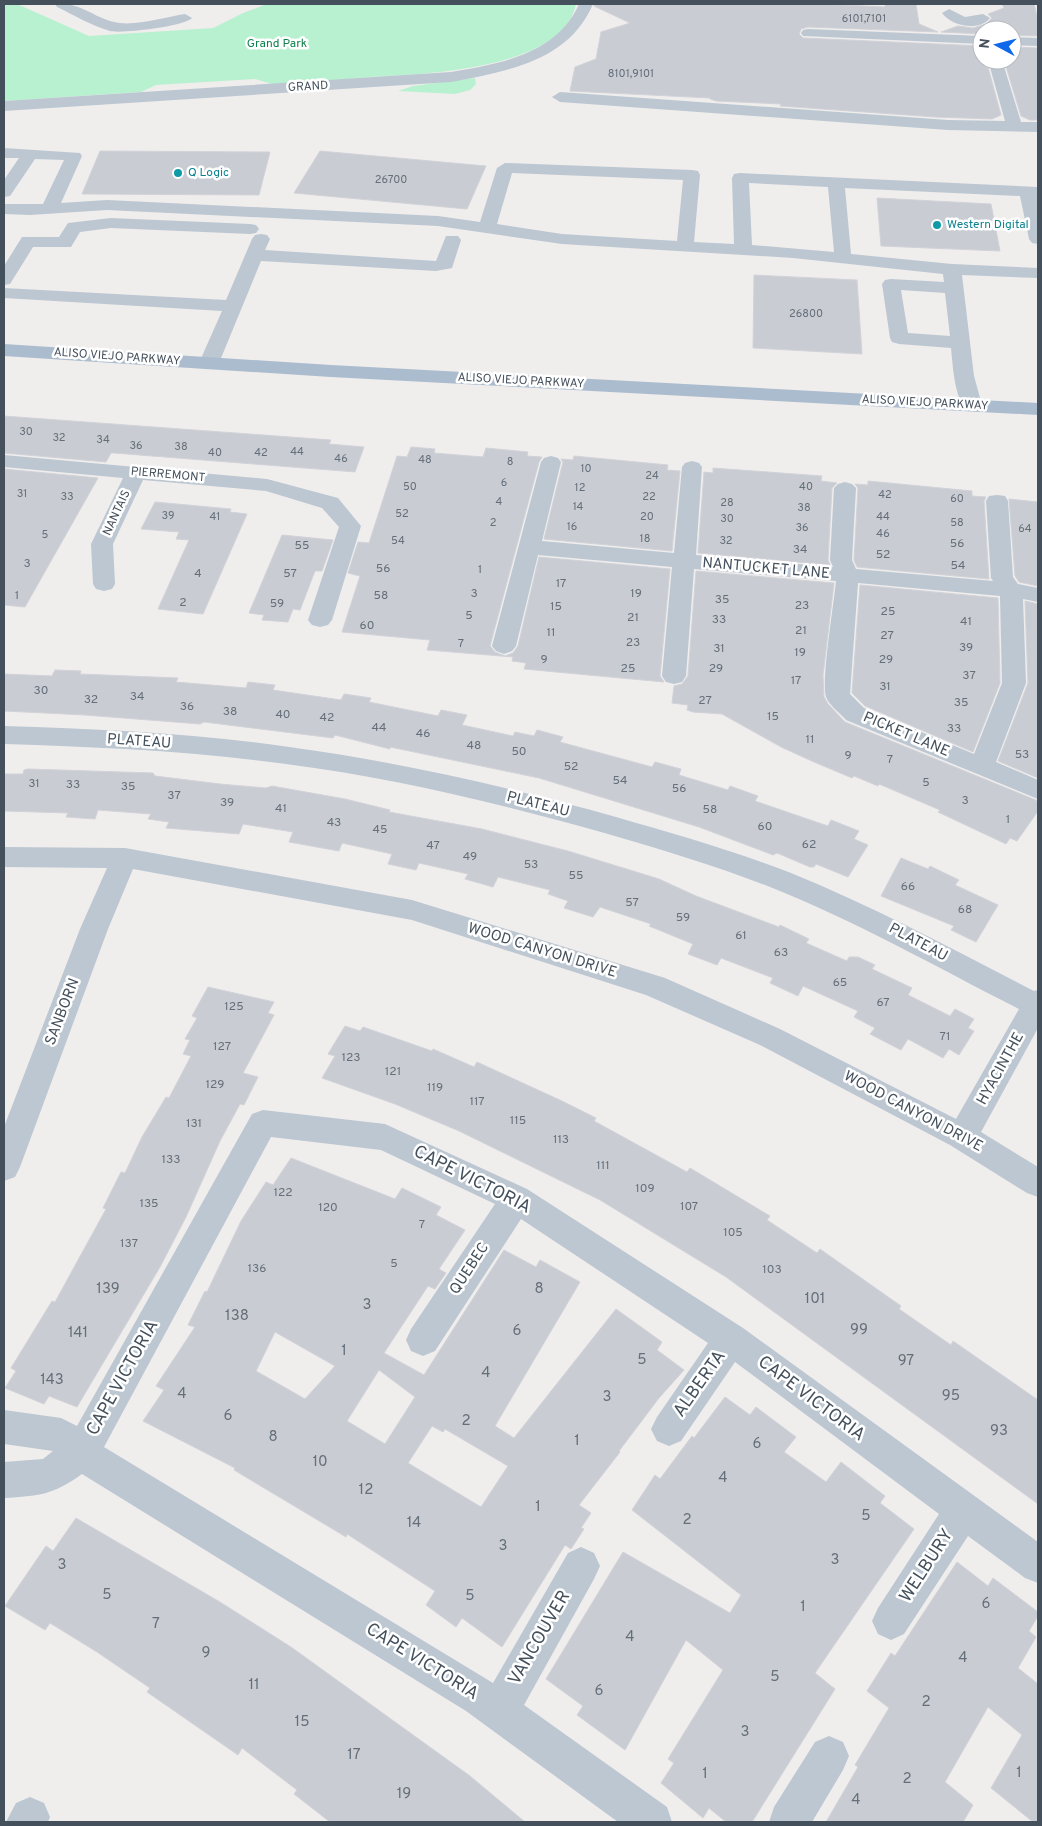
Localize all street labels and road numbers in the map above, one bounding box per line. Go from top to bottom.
street label: GRAND [287,78,329,96]
street label: ALISO VIEJO PARKWAY [53,345,181,369]
street label: ALISO VIEJO PARKWAY [457,370,585,392]
street label: ALISO VIEJO PARKWAY [861,392,989,414]
street label: PIERREMONT [130,464,206,486]
street label: NANTAIS [99,488,135,538]
street label: NANTUCKET LANE [701,554,831,584]
street label: PICKET LANE [860,708,952,762]
street label: PLATEAU [106,730,172,754]
street label: PLATEAU [505,788,571,822]
street label: WOOD CANYON DRIVE [465,919,619,983]
street label: PLATEAU [885,920,951,966]
street label: SANBORN [42,976,84,1048]
street label: HYACINTHE [973,1029,1029,1109]
street label: WOOD CANYON DRIVE [840,1067,986,1157]
street label: CAPE VICTORIA [409,1141,535,1219]
street label: QUEBEC [446,1239,494,1299]
street label: CAPE VICTORIA [82,1316,164,1440]
street label: ALBERTA [669,1346,731,1422]
street label: CAPE VICTORIA [753,1351,869,1447]
street label: WELBURY [895,1525,959,1607]
street label: VANCOUVER [504,1587,576,1689]
street label: CAPE VICTORIA [361,1618,483,1706]

